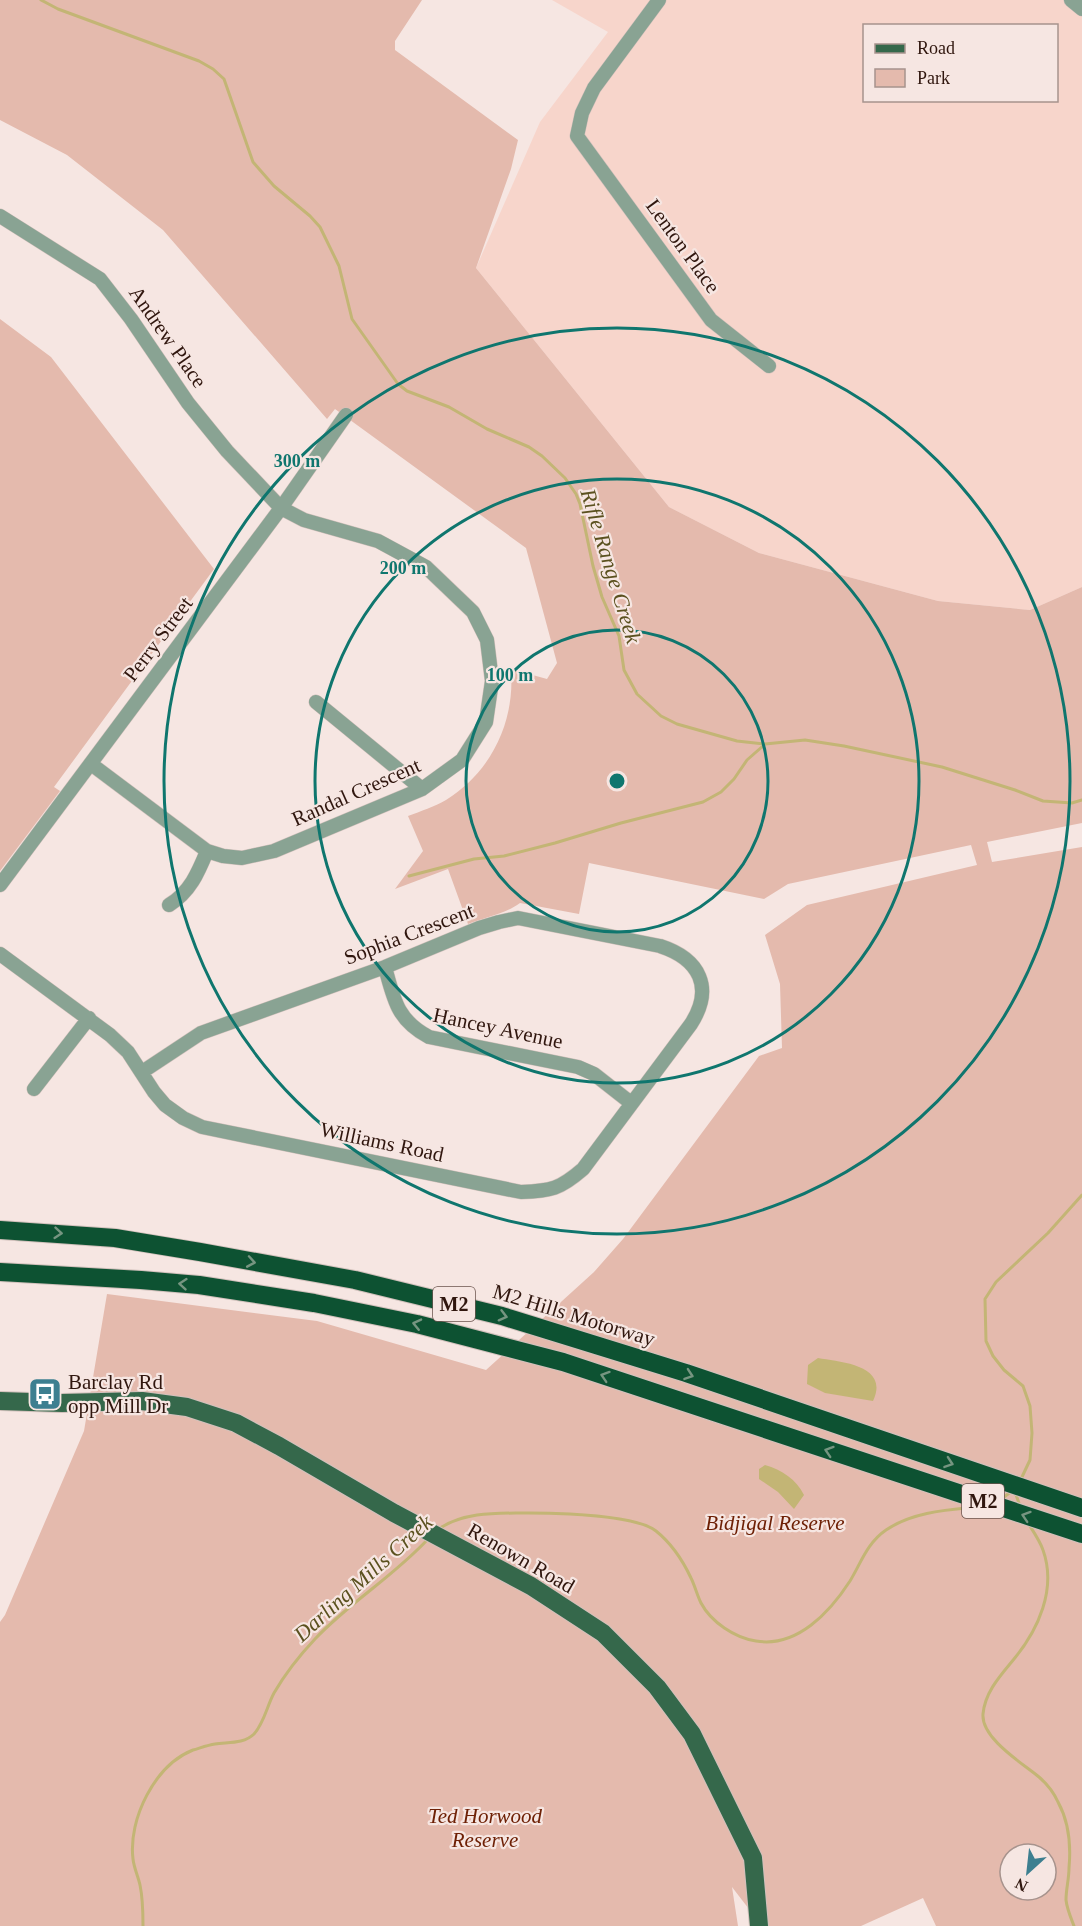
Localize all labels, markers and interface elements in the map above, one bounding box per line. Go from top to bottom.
legend [863,24,1058,102]
text: Road [917,38,955,58]
text: Park [917,68,950,88]
street label: Lenton Place [641,194,725,298]
street label: Andrew Place [124,282,212,392]
text: 300 m [274,451,320,471]
water label: Rifle Range Creek [575,485,647,648]
text: 200 m [380,558,426,578]
street label: Perry Street [118,592,198,686]
text: 100 m [487,665,533,685]
street label: Randal Crescent [288,753,424,831]
centre of rings [607,771,627,791]
street label: Sophia Crescent [341,898,477,970]
street label: Hancey Avenue [431,1003,565,1053]
street label: Williams Road [318,1117,446,1167]
one-way arrow [54,1226,63,1239]
one-way arrow [247,1255,256,1267]
one-way arrow [179,1278,188,1291]
street label: M2 Hills Motorway [490,1279,658,1351]
road number: M2 [433,1287,475,1321]
one-way arrow [498,1309,508,1322]
one-way arrow [412,1319,422,1332]
one-way arrow [683,1367,694,1380]
place label: Barclay Rd opp Mill Dr [68,1370,168,1418]
one-way arrow [600,1371,611,1383]
bus stop icon: Barclay Rd opp Mill Dr [27,1376,63,1412]
one-way arrow [824,1446,835,1458]
one-way arrow [943,1455,954,1468]
road number: M2 [962,1484,1004,1518]
water label: Darling Mills Creek [288,1508,438,1647]
one-way arrow [1021,1510,1032,1523]
park label: Bidjigal Reserve [705,1511,845,1535]
street label: Renown Road [463,1518,579,1599]
park label: Ted Horwood Reserve [428,1804,543,1852]
north arrow [998,1842,1058,1902]
text: N [1012,1875,1030,1895]

